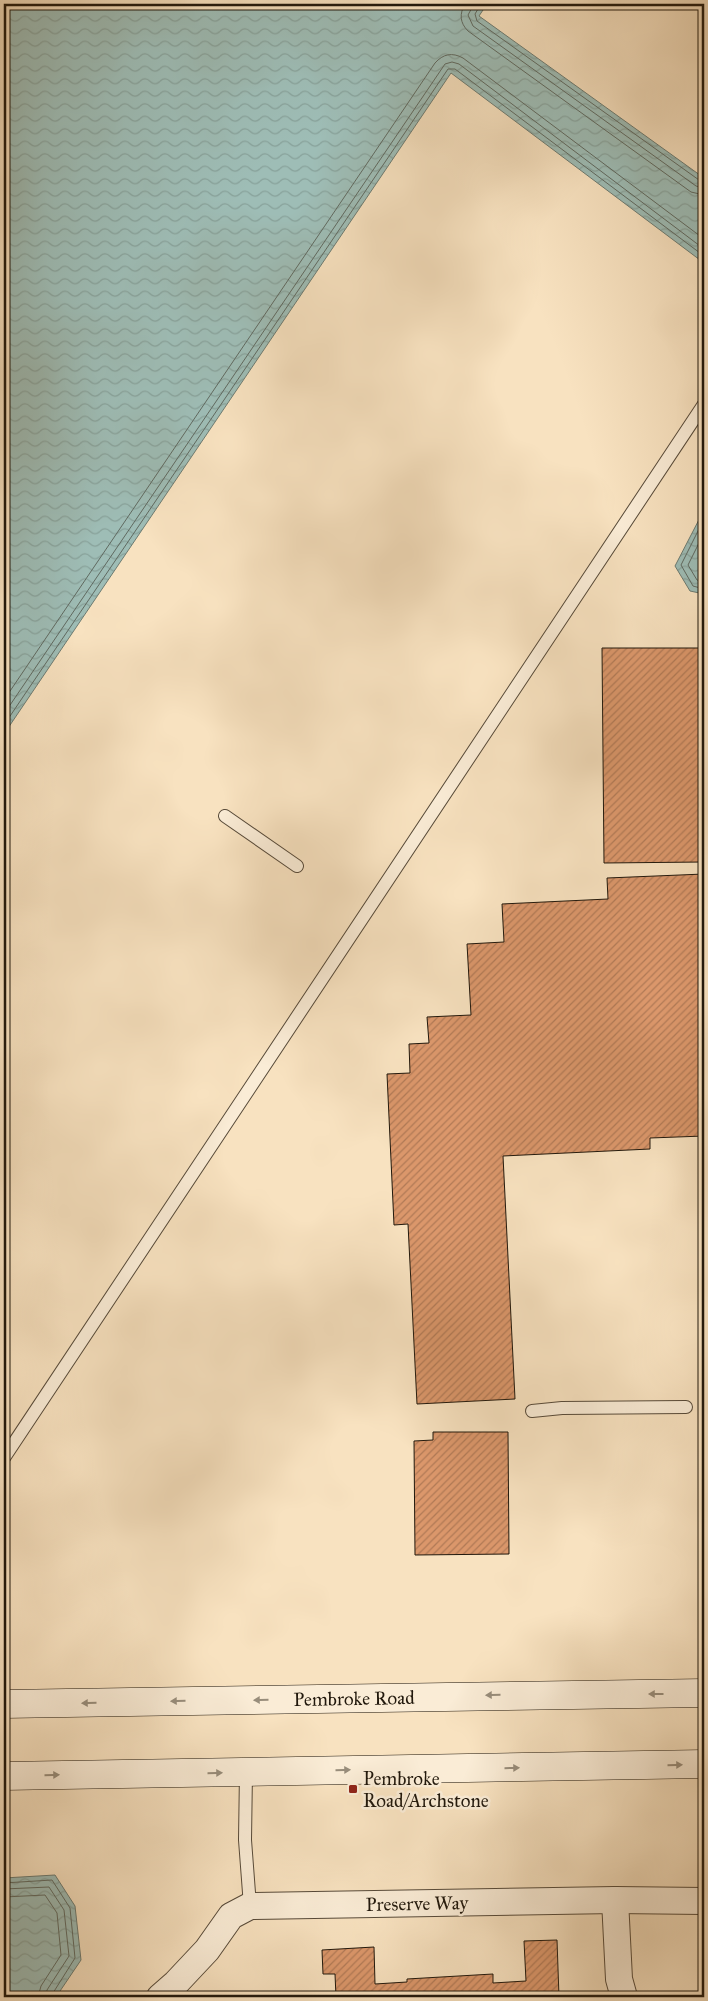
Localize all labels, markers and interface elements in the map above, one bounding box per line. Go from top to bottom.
street label: Pembroke Road [293,1686,415,1711]
one-way arrow [647,1690,663,1698]
one-way arrow [485,1691,501,1699]
one-way arrow [252,1696,268,1704]
one-way arrow [169,1697,185,1705]
one-way arrow [81,1699,97,1707]
one-way arrow [667,1761,683,1769]
one-way arrow [505,1763,521,1771]
one-way arrow [335,1766,351,1774]
place label: Pembroke Road/Archstone [363,1767,489,1812]
one-way arrow [207,1769,223,1777]
one-way arrow [45,1771,61,1779]
marker: Pembroke Road/Archstone [347,1783,359,1795]
street label: Preserve Way [366,1891,470,1916]

